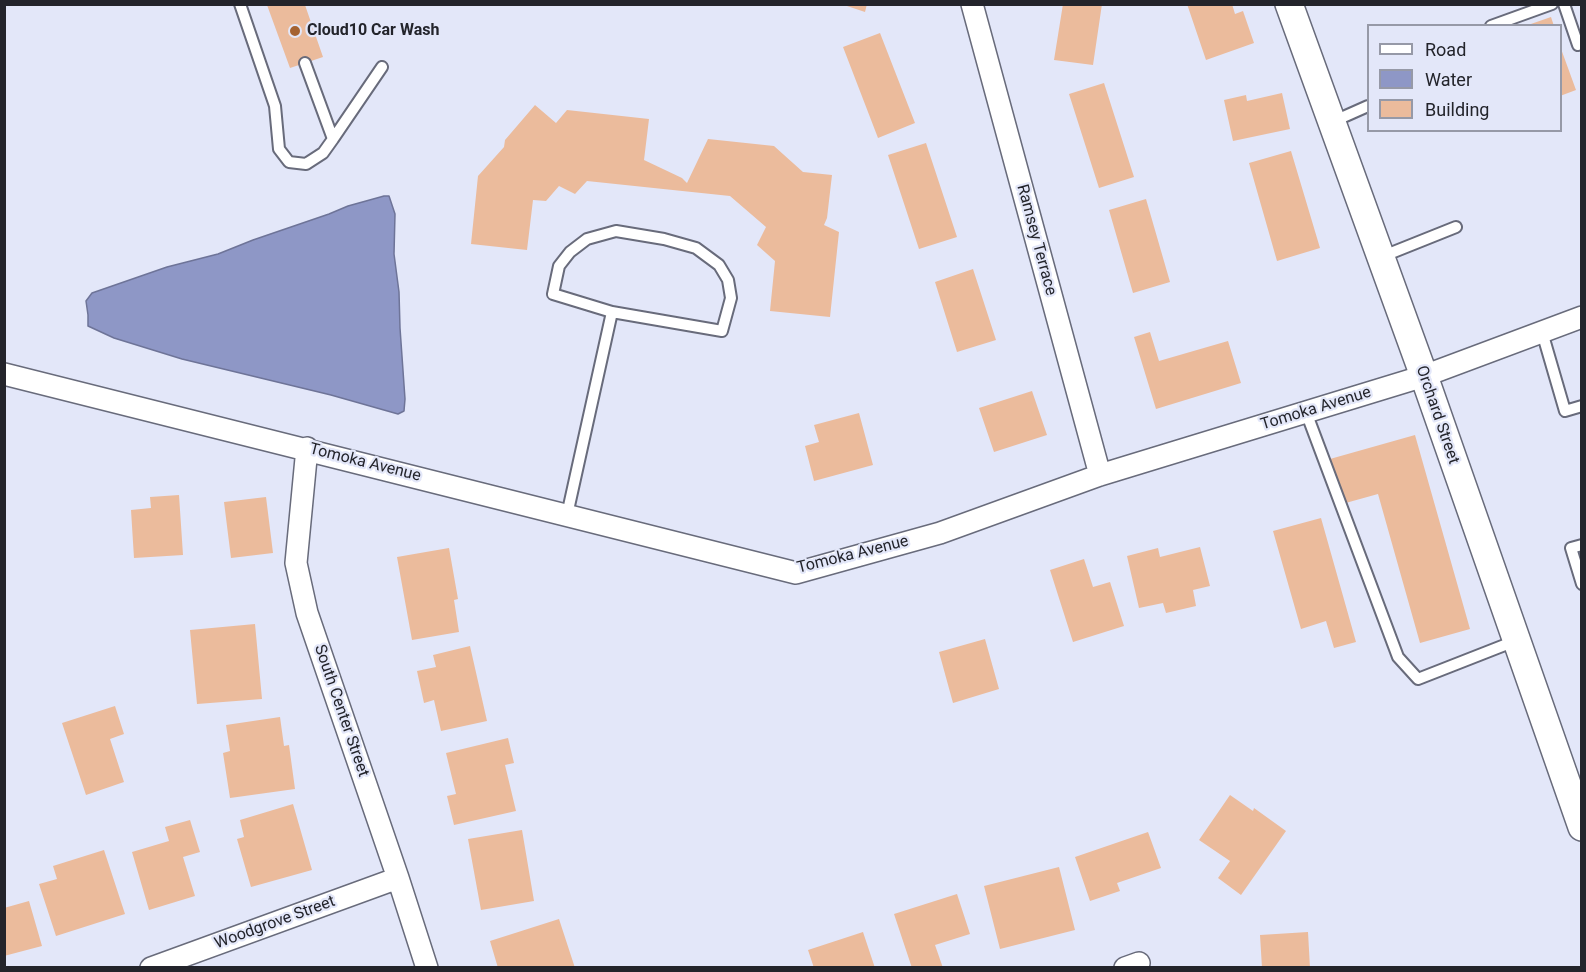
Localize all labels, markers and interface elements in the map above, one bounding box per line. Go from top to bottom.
place label: Cloud10 Car Wash [307,21,439,41]
marker: Cloud10 Car Wash [288,24,302,38]
legend [1367,24,1562,132]
text: Road [1425,39,1466,60]
text: Water [1425,69,1472,90]
text: Building [1425,99,1489,120]
street label: Ramsey Terrace [1012,182,1060,298]
street label: Orchard Street [1411,363,1463,467]
street label: Tomoka Avenue [1259,383,1373,435]
street label: Tomoka Avenue [307,440,423,486]
street label: Tomoka Avenue [795,532,911,578]
street label: South Center Street [309,642,373,780]
street label: Woodgrove Street [212,892,338,954]

